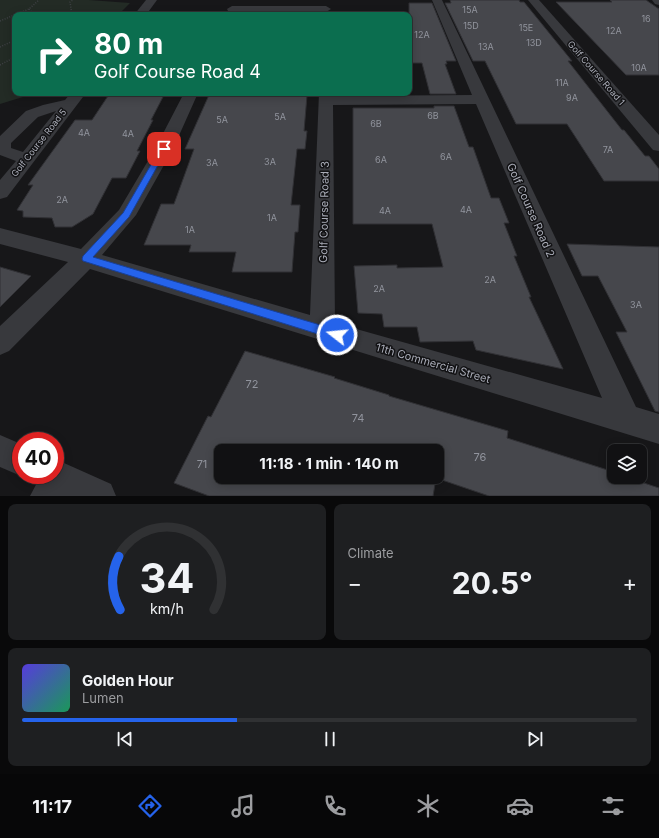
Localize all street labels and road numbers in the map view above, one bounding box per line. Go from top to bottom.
street label: Golf Course Road 1 [566,38,627,107]
street label: Golf Course Road 5 [9,107,69,179]
street label: Golf Course Road 3 [316,161,332,263]
street label: Golf Course Road 2 [504,161,558,259]
street label: 11th Commercial Street [374,340,492,386]

